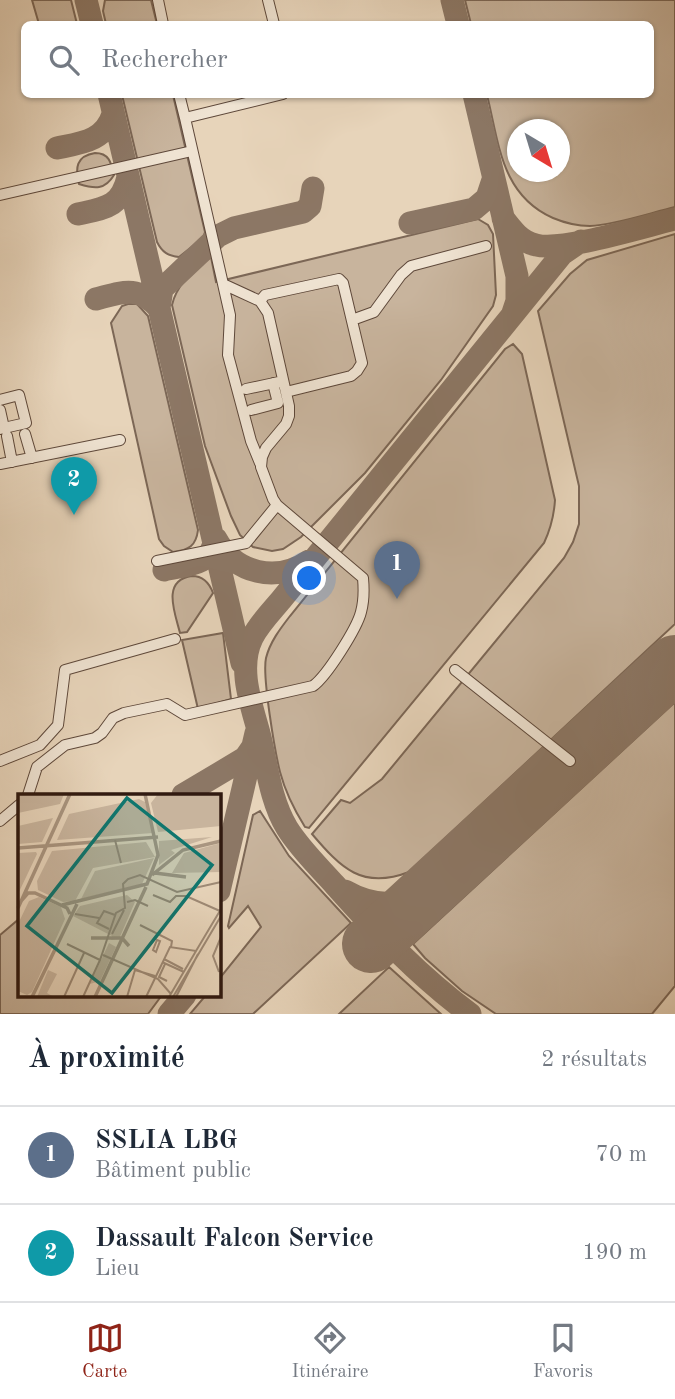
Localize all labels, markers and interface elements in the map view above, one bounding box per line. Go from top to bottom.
search box [21,21,654,98]
icon: search [45,41,83,79]
text: Rechercher [101,47,228,73]
north arrow [507,119,570,182]
pin: 2 [51,457,97,515]
pin: 1 [374,541,420,599]
your location [292,561,326,595]
inset map [18,794,220,996]
text: À proximité [28,1044,185,1074]
text: 2 résultats [541,1048,647,1071]
text: SSLIA LBG [95,1128,238,1154]
text: 1 [44,1143,58,1166]
text: 70 m [596,1143,647,1166]
text: Bâtiment public [95,1159,251,1182]
text: Dassault Falcon Service [95,1226,374,1252]
text: 2 [44,1241,58,1264]
text: 190 m [582,1241,647,1264]
text: Lieu [95,1257,139,1280]
tab: Carte [82,1319,127,1384]
tab: Itinéraire [292,1319,369,1384]
tab: Favoris [533,1319,593,1384]

